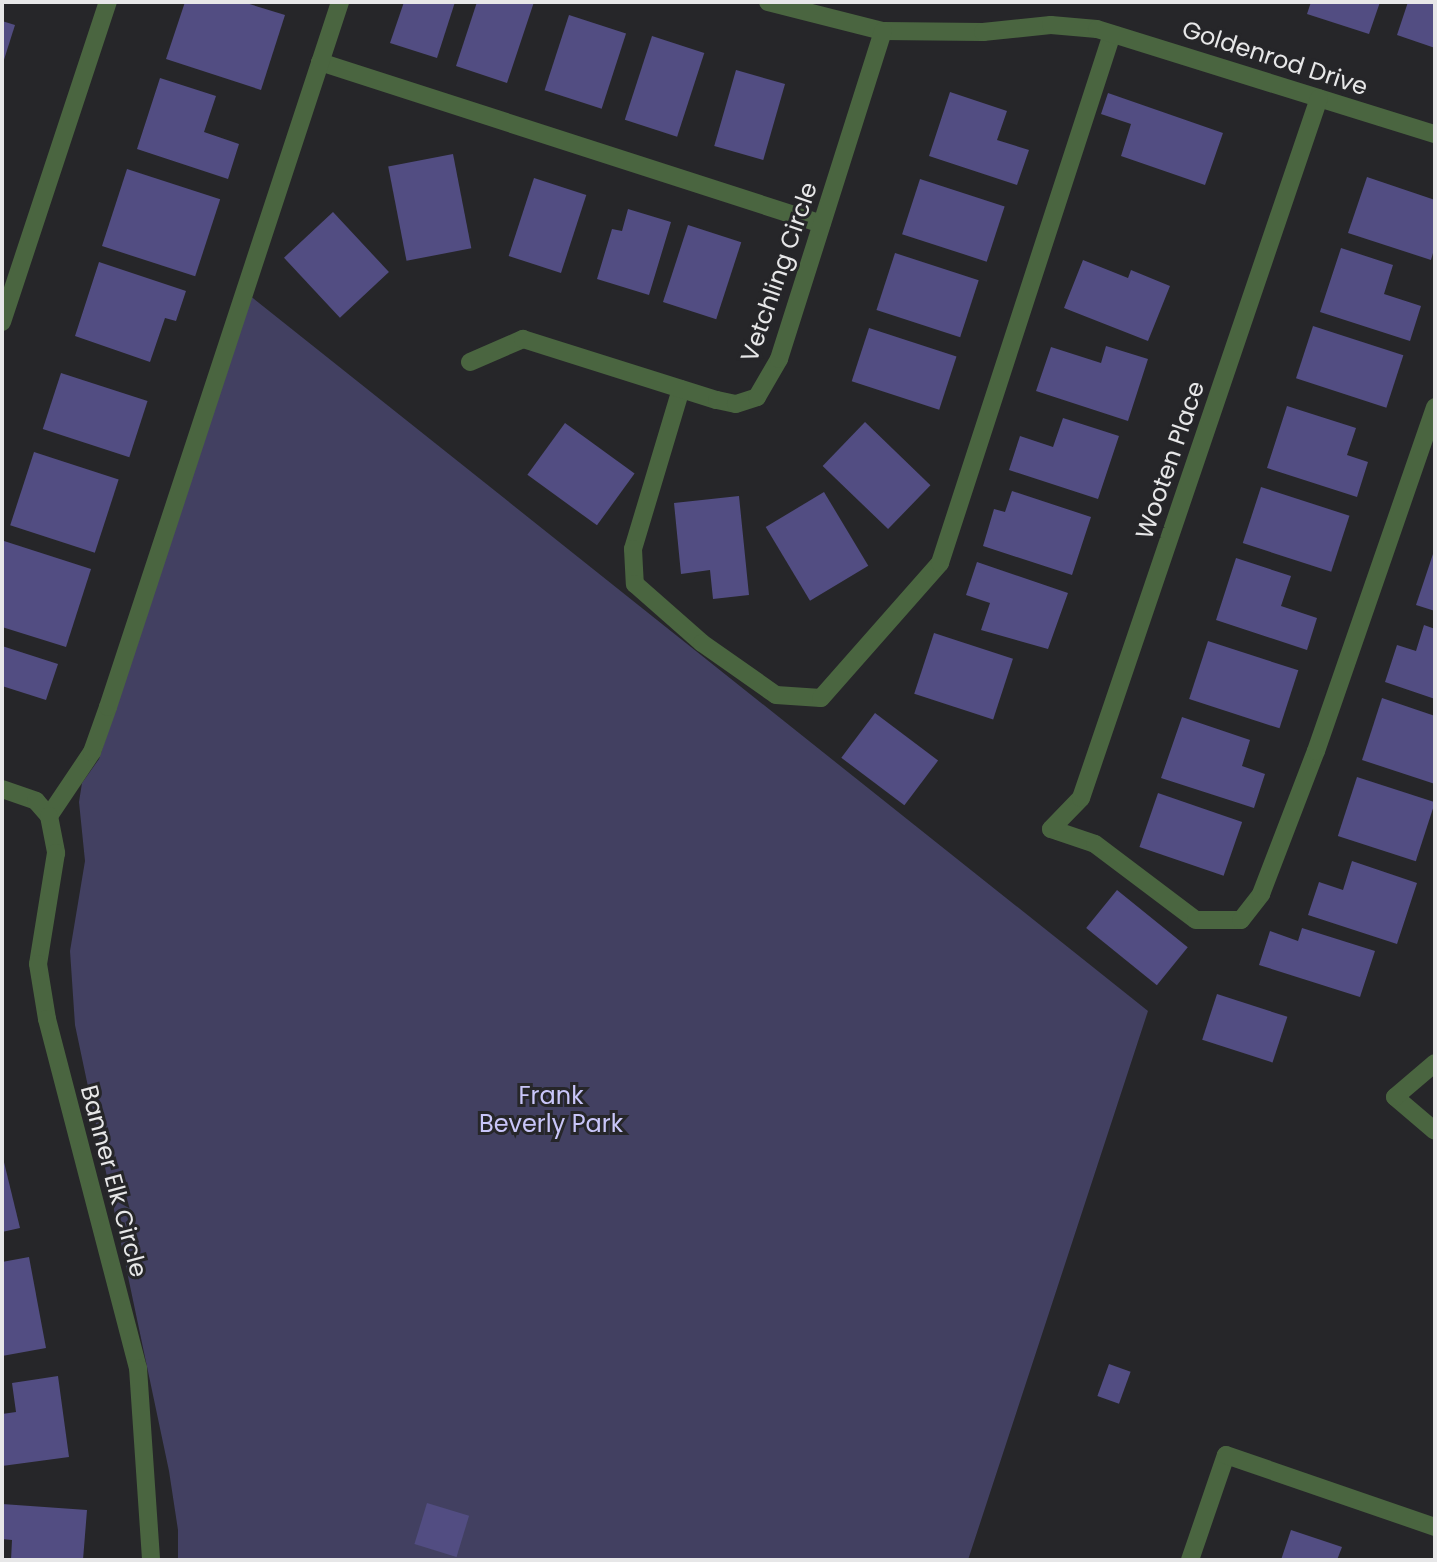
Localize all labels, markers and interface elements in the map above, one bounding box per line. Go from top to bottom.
street label: Goldenrod Drive [1179,14,1371,102]
street label: Vetchling Circle [735,178,823,366]
street label: Wooten Place [1130,377,1210,543]
street label: Banner Elk Circle [75,1082,153,1280]
park label: Frank Beverly Park [479,1082,623,1138]

